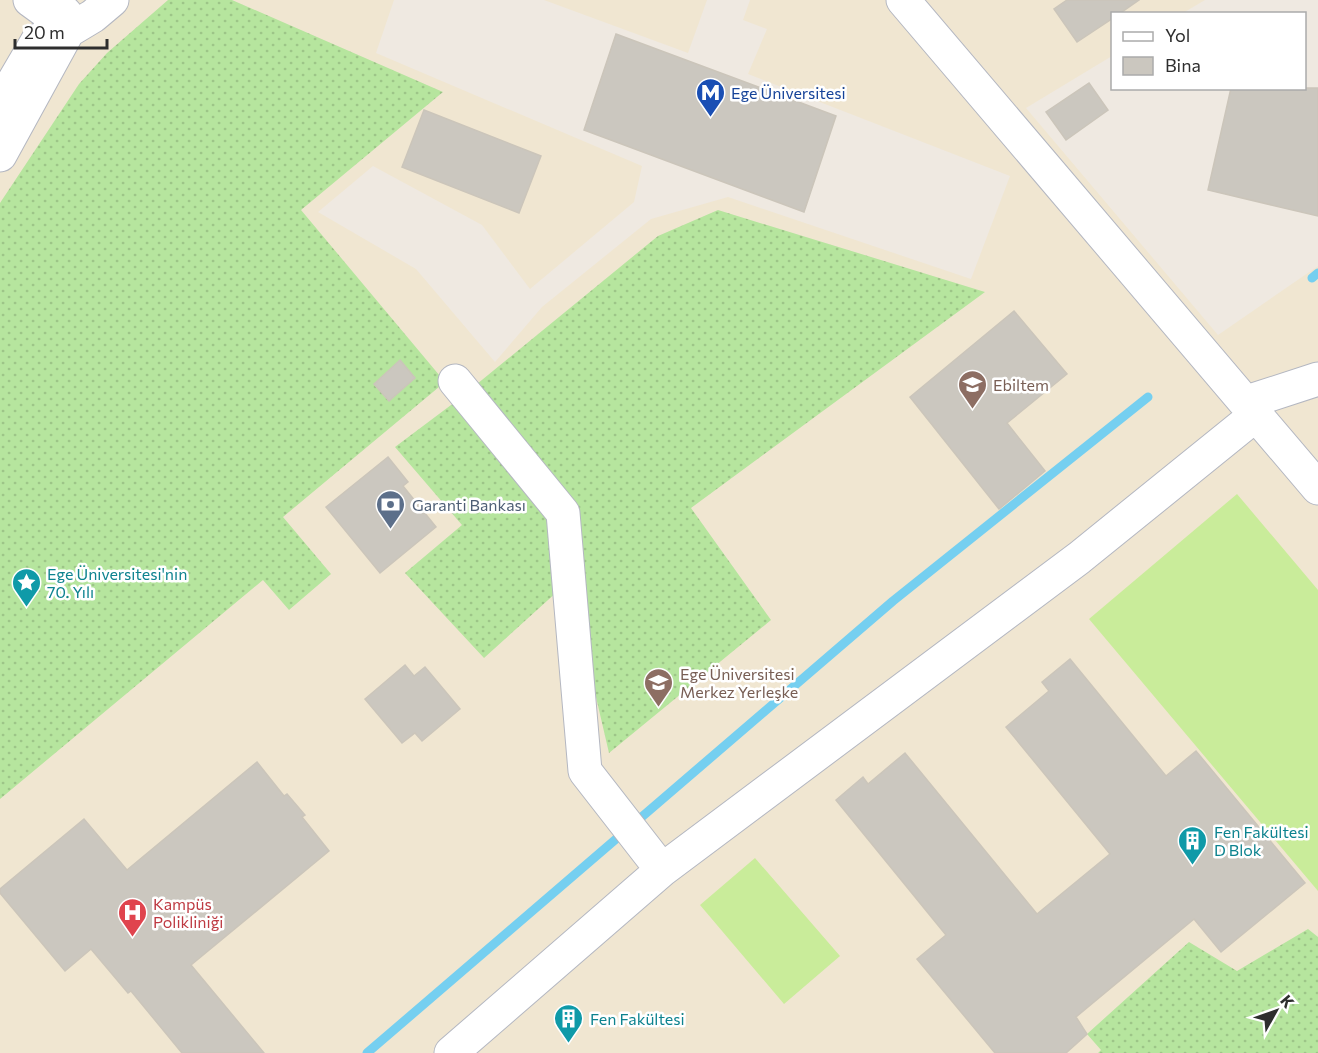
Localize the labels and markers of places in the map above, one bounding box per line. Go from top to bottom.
metro station icon: Ege Üniversitesi [694,76,726,118]
place label: Ege Üniversitesi [731,83,846,102]
school or university icon: Ebiltem [956,368,988,410]
place label: Ebiltem [993,375,1049,394]
bank icon: Garanti Bankası [375,488,407,530]
place label: Garanti Bankası [412,495,526,514]
place label: Ege Üniversitesi'nin 70. Yılı [47,564,187,601]
place icon: Ege Üniversitesi'nin 70. Yılı [10,566,42,608]
place label: Ege Üniversitesi Merkez Yerleşke [680,664,798,701]
school or university icon: Ege Üniversitesi Merkez Yerleşke [643,666,675,708]
place label: Fen Fakültesi D Blok [1214,822,1309,859]
building icon: Fen Fakültesi D Blok [1177,824,1209,866]
place label: Kampüs Polikliniği [153,894,223,931]
hospital icon: Kampüs Polikliniği [116,896,148,938]
building icon: Fen Fakültesi [553,1002,585,1044]
place label: Fen Fakültesi [590,1009,685,1028]

